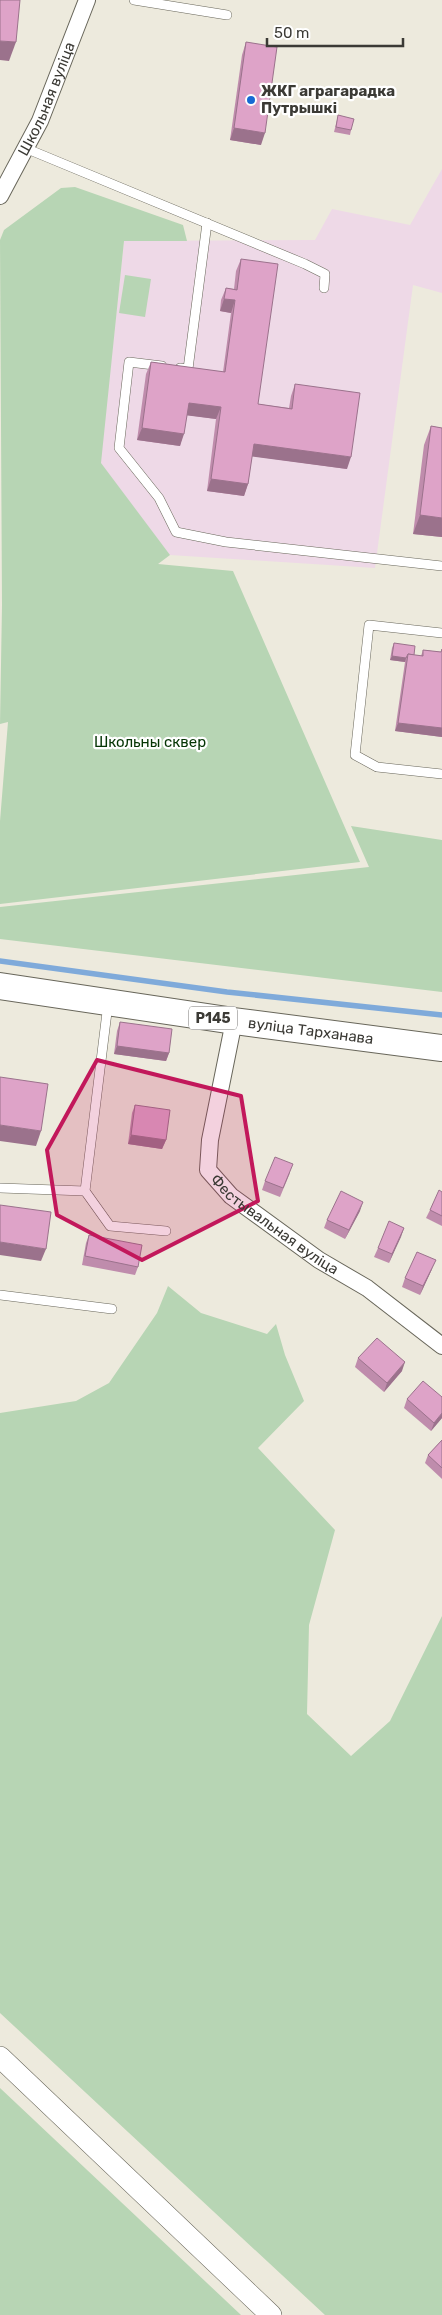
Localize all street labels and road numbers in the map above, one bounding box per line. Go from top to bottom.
street label: Школьная вуліца [14,39,79,159]
road number: Р145 [189,1006,237,1030]
street label: вуліца Тарханава [247,1014,374,1048]
street label: Фестывальная вуліца [207,1170,342,1278]

